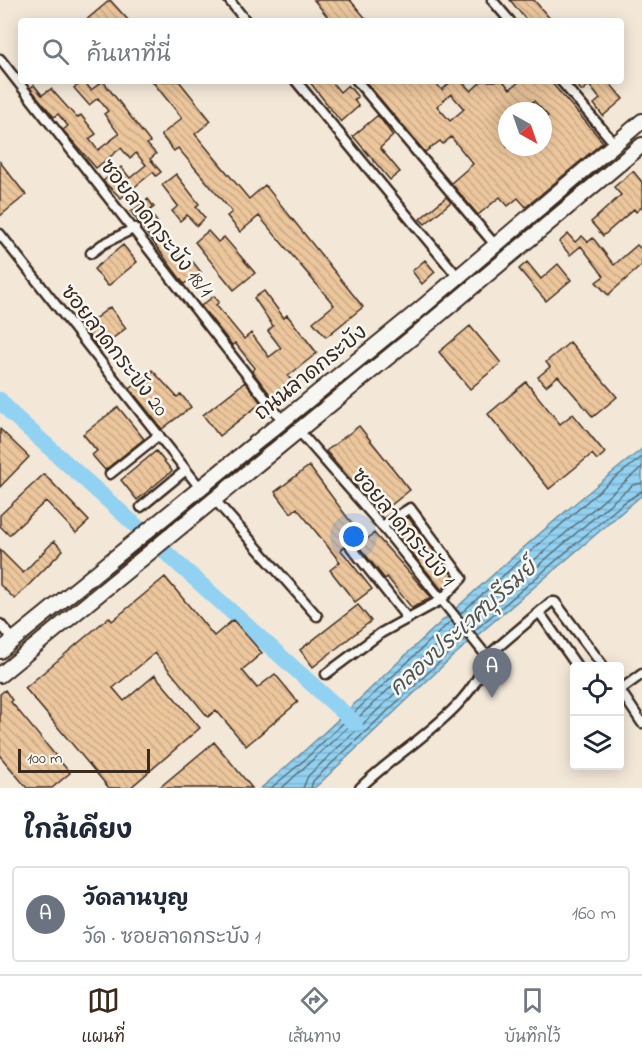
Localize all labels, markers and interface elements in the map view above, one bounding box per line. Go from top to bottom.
search box [18,18,624,84]
icon: search [39,35,72,68]
text: ค้นหาที่นี่ [87,40,171,72]
north arrow [498,102,552,156]
street label: ซอยลาดกระบัง 18/1 [92,154,219,305]
street label: ซอยลาดกระบัง 20 [52,279,175,424]
street label: ถนนลาดกระบัง [248,319,374,429]
street label: ซอยลาดกระบัง 1 [344,462,462,595]
your location [339,522,368,551]
water label: คลองประเวศบุรีรมย์ [382,550,549,704]
pin: A [472,648,512,698]
map controls [570,662,624,770]
button: locate [570,662,624,716]
button: layers [570,716,624,770]
scale bar [18,746,150,774]
text: 100 m [27,747,62,771]
text: ใกล้เคียง [24,813,132,851]
text: วัดลานบุญ [83,884,188,916]
text: A [39,900,52,929]
text: 160 m [572,900,616,929]
text: วัด · ซอยลาดกระบัง 1 [83,924,261,953]
tab: แผนที่ [82,984,125,1050]
tab: เส้นทาง [288,984,341,1050]
tab: บันทึกไว้ [504,984,560,1050]

